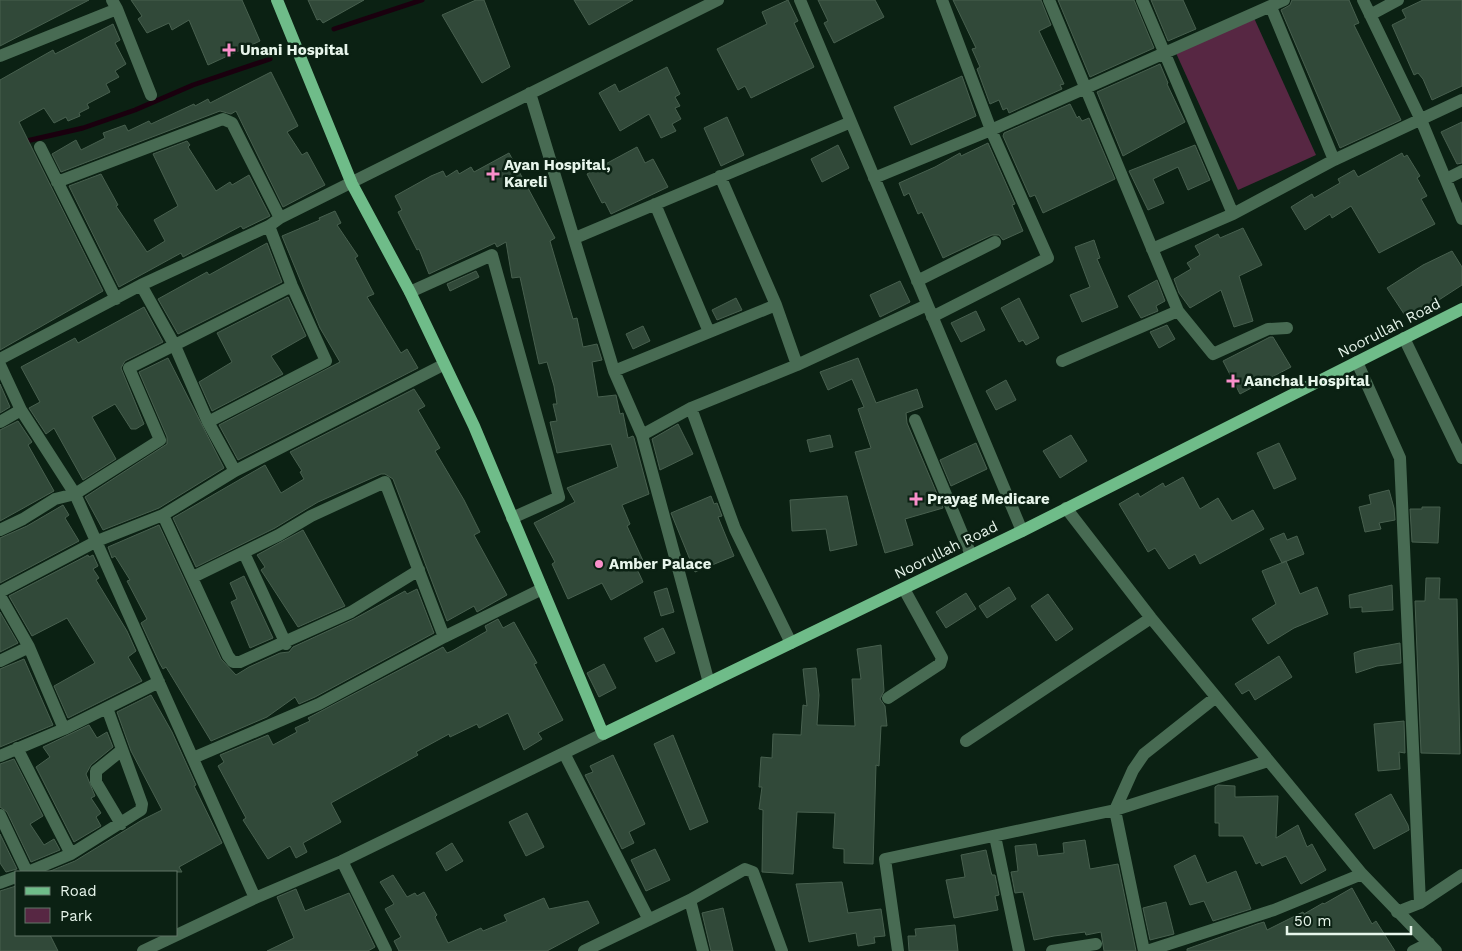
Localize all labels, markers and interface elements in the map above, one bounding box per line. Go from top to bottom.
place label: Unani Hospital [240,41,349,59]
marker: Unani Hospital [222,43,236,57]
place label: Ayan Hospital, Kareli [504,156,611,191]
marker: Ayan Hospital, Kareli [486,167,500,181]
street label: Noorullah Road [1335,294,1443,362]
place label: Aanchal Hospital [1244,372,1370,390]
marker: Aanchal Hospital [1226,374,1240,388]
place label: Prayag Medicare [927,490,1050,508]
marker: Prayag Medicare [909,492,923,506]
street label: Noorullah Road [891,517,1001,583]
place label: Amber Palace [609,555,712,573]
marker: Amber Palace [593,558,605,570]
legend [15,871,178,936]
text: Road [60,882,97,900]
scale bar [1287,904,1411,936]
text: Park [60,907,93,925]
text: 50 m [1294,912,1331,930]

